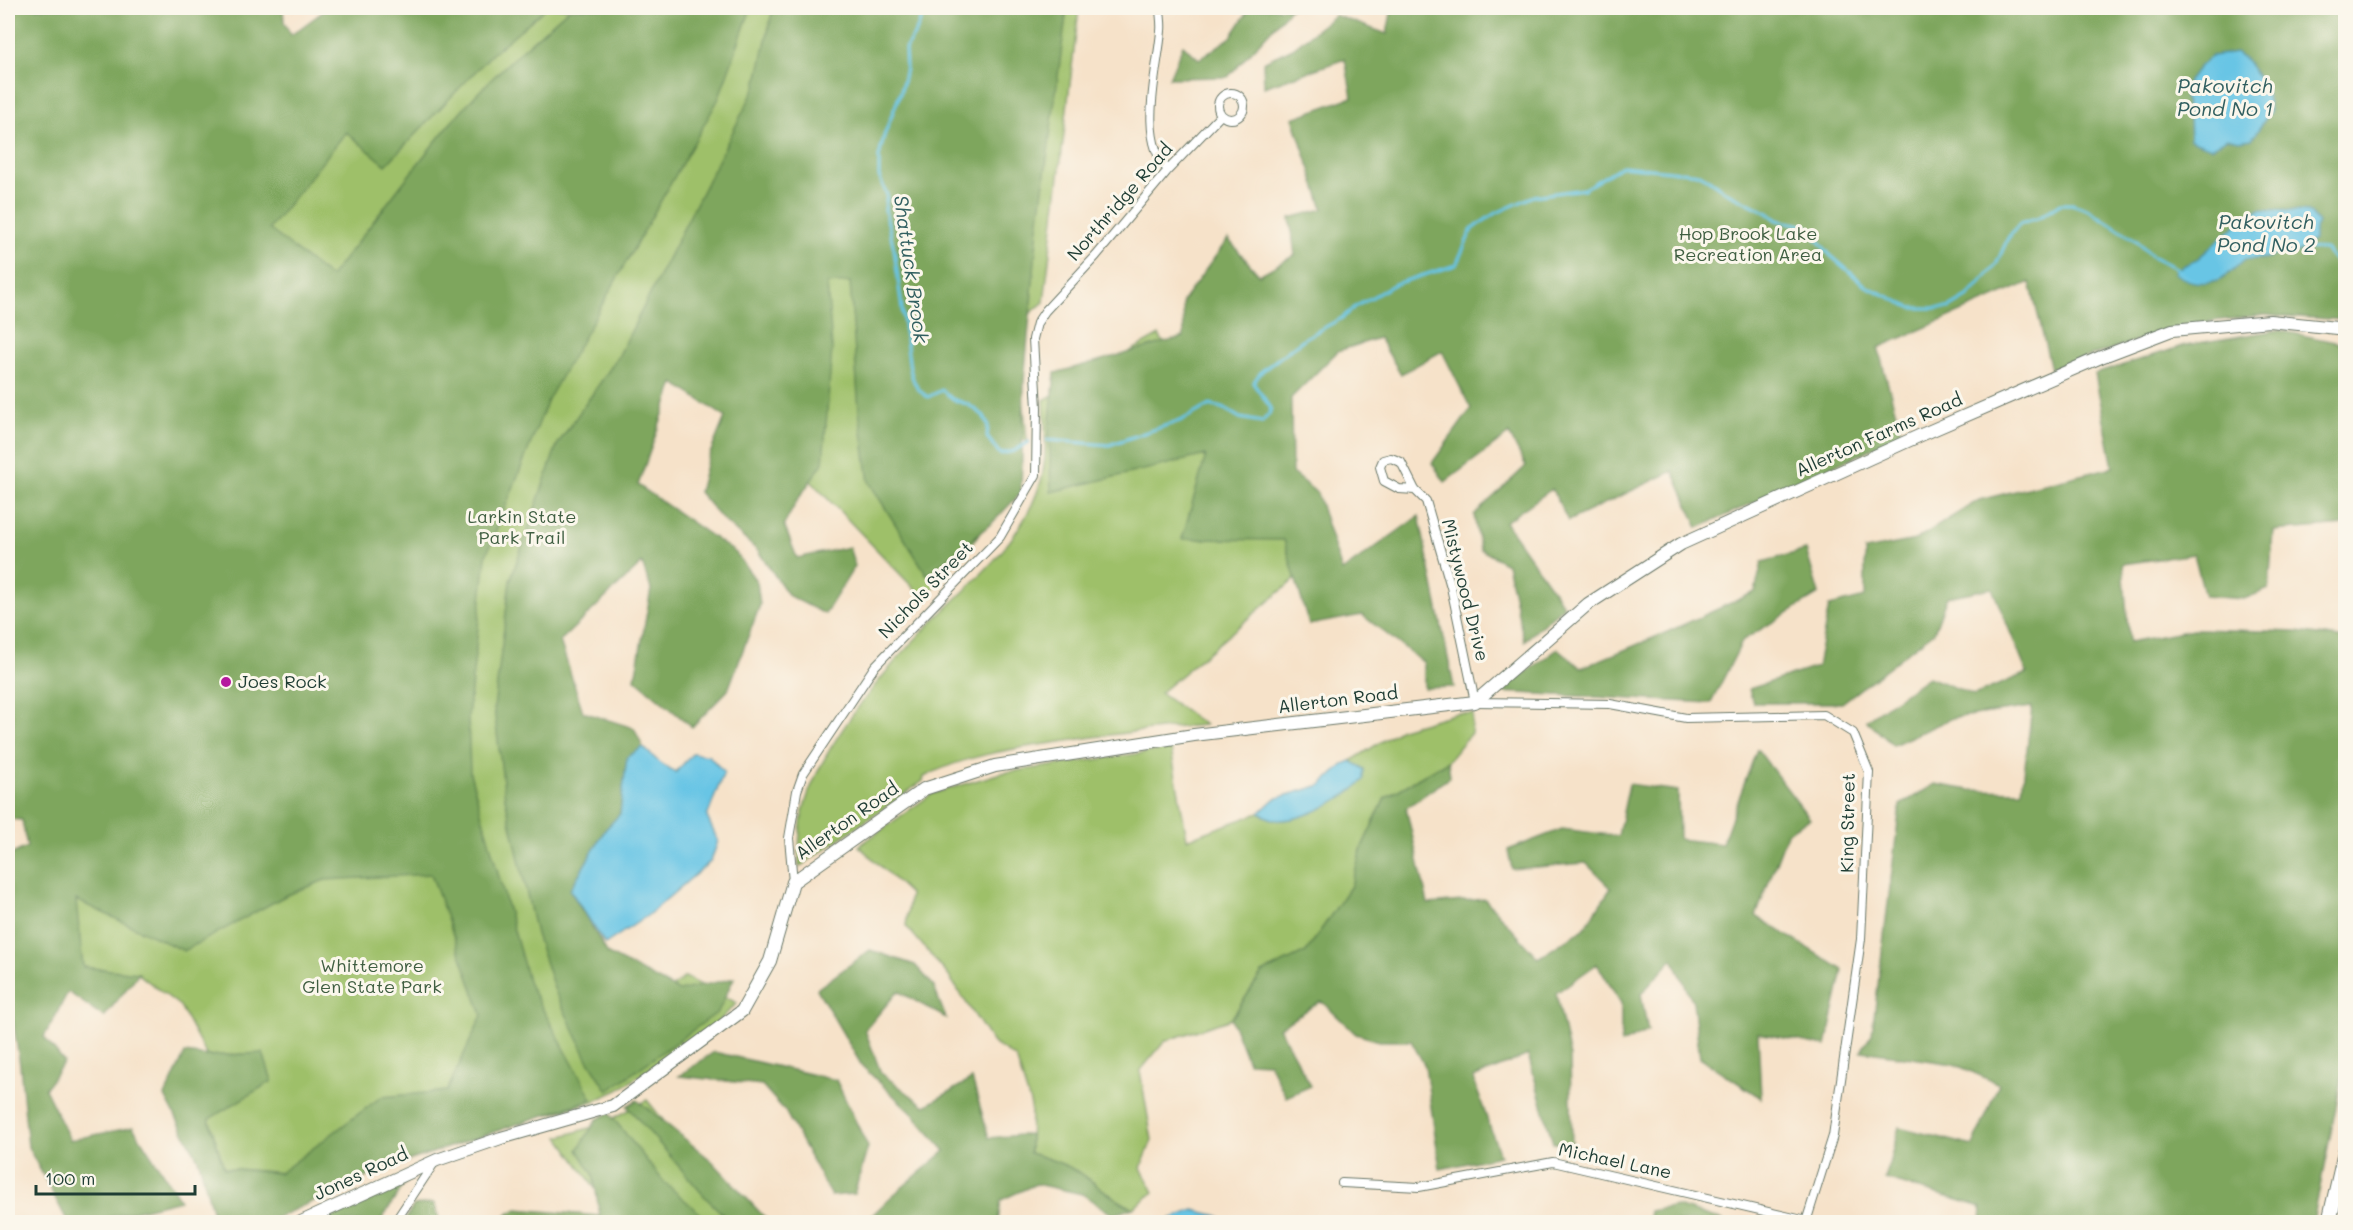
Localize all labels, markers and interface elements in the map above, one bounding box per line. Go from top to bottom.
water label: Pakovitch Pond No 1 [2177,72,2273,121]
street label: Northridge Road [1061,137,1177,266]
water label: Shattuck Brook [889,193,935,345]
water label: Pakovitch Pond No 2 [2217,208,2315,257]
park label: Hop Brook Lake Recreation Area [1674,221,1822,266]
street label: Allerton Farms Road [1791,387,1966,482]
park label: Larkin State Park Trail [468,504,576,549]
street label: Mistywood Drive [1437,516,1495,663]
street label: Nichols Street [873,535,978,643]
place label: Joes Rock [238,669,327,693]
marker: Joes Rock [219,675,233,689]
street label: Allerton Road [1276,680,1399,718]
street label: King Street [1834,773,1860,873]
street label: Allerton Road [790,776,903,865]
park label: Whittemore Glen State Park [302,953,442,998]
street label: Michael Lane [1556,1136,1674,1184]
street label: Jones Road [310,1141,411,1205]
scale bar [36,1158,195,1196]
text: 100 m [45,1166,95,1190]

